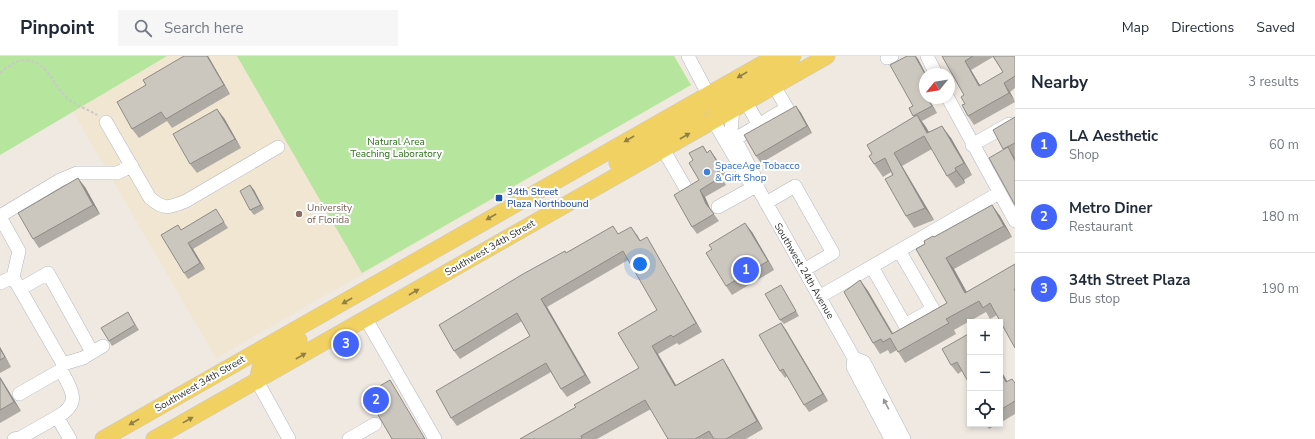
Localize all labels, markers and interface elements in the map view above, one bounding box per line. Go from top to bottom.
search box [118,10,398,46]
text: Pinpoint [20,15,94,41]
icon: search [132,17,154,39]
text: Search here [164,18,243,38]
text: Map [1122,18,1149,37]
text: Directions [1171,18,1234,37]
text: Saved [1256,18,1295,37]
north arrow [919,68,955,104]
text: Nearby [1031,71,1088,94]
one-way arrow [736,72,748,79]
text: 3 results [1248,73,1299,91]
text: LA Aesthetic [1069,126,1158,146]
one-way arrow [679,133,691,140]
park label: Natural Area Teaching Laboratory [350,135,443,161]
one-way arrow [623,136,635,143]
text: 1 [1040,136,1048,154]
text: 60 m [1269,136,1299,154]
text: Shop [1069,146,1099,164]
place label: SpaceAge Tobacco & Gift Shop [715,159,800,185]
marker: SpaceAge Tobacco & Gift Shop [702,167,712,177]
place label: 34th Street Plaza Northbound [507,185,589,211]
marker: 34th Street Plaza Northbound [494,193,504,203]
text: Metro Diner [1069,198,1152,218]
place label: University of Florida [307,201,353,227]
text: 2 [1040,208,1048,226]
text: 180 m [1261,208,1299,226]
marker: University of Florida [294,209,304,219]
one-way arrow [485,214,497,221]
street label: Southwest 34th Street [442,216,538,280]
text: Restaurant [1069,218,1133,236]
street label: Southwest 24th Avenue [771,220,837,322]
your location [630,254,650,274]
pin: 1 [733,255,759,285]
text: 34th Street Plaza [1069,270,1191,290]
text: 3 [1040,280,1048,298]
text: 190 m [1261,280,1299,298]
one-way arrow [408,288,420,295]
text: Bus stop [1069,290,1120,308]
one-way arrow [341,297,353,304]
map controls [967,319,1003,427]
button: + [967,319,1003,355]
pin: 3 [333,329,359,359]
street label: Southwest 34th Street [152,352,248,416]
one-way arrow [295,352,307,359]
button: − [967,355,1003,391]
pin: 2 [363,385,389,415]
button: locate [967,391,1003,427]
one-way arrow [883,399,889,410]
one-way arrow [182,416,194,423]
one-way arrow [128,418,140,425]

